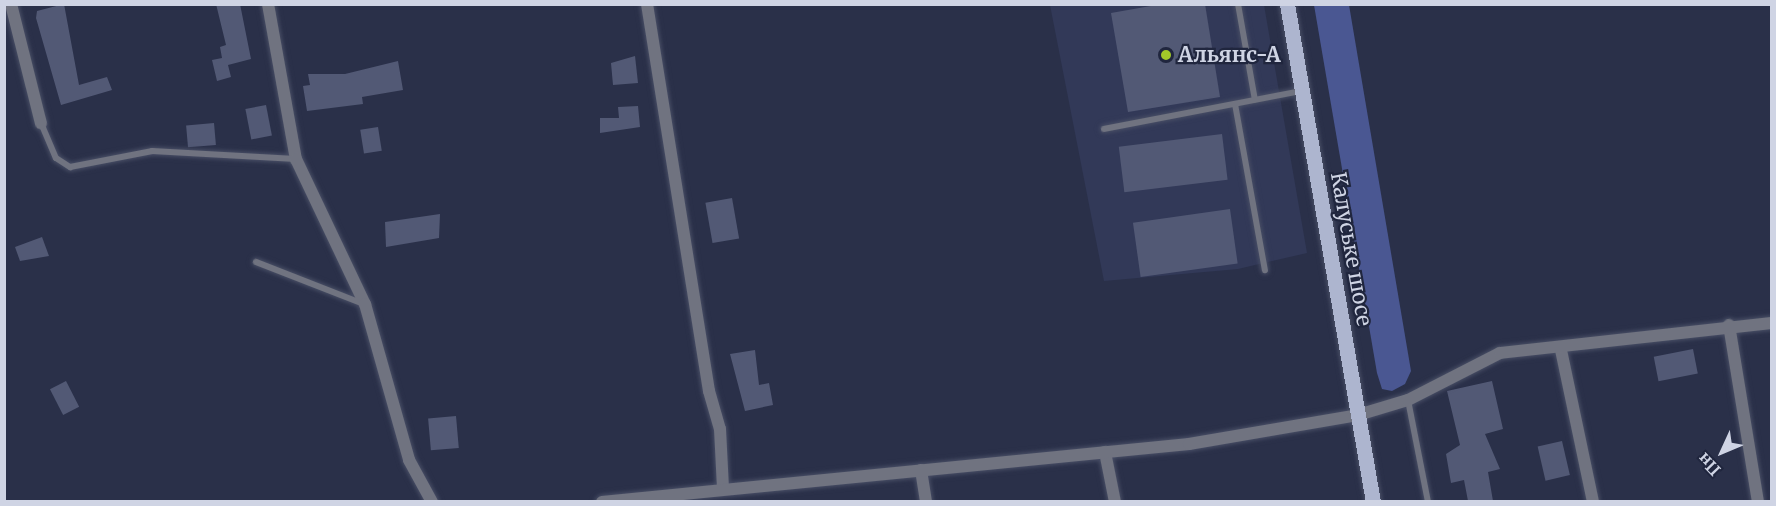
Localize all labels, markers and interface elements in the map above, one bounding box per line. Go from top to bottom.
place label: Альянс-А [1178,42,1281,68]
marker: Альянс-А [1159,48,1173,62]
street label: Калуське шосе [1325,170,1377,328]
north arrow [1692,422,1752,482]
text: Пн [1694,449,1725,480]

